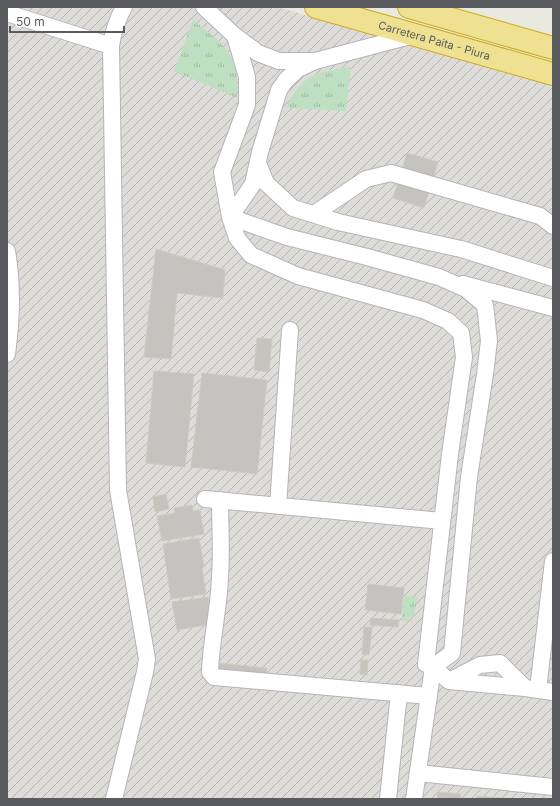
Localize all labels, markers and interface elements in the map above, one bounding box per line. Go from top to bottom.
scale bar [10,8,124,34]
text: 50 m [16,14,45,29]
street label: Carretera Paita - Piura [377,18,492,63]

